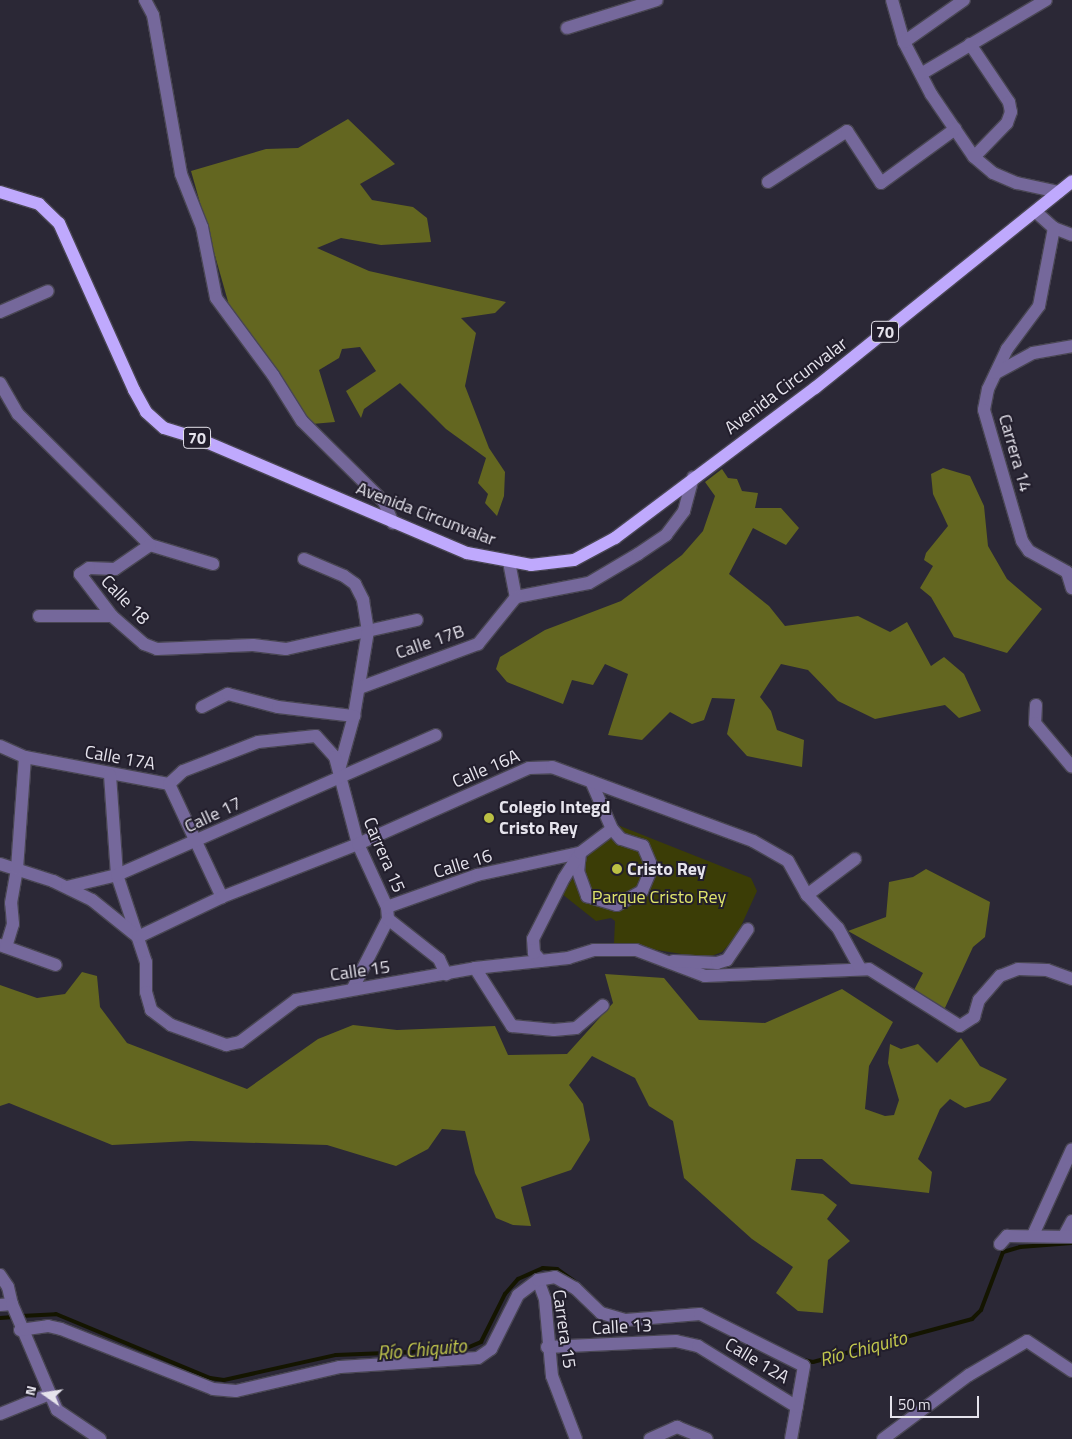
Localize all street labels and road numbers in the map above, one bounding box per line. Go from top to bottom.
road number: 70 [870,318,900,346]
street label: Avenida Circunvalar [720,333,852,439]
street label: Carrera 14 [994,412,1036,494]
road number: 70 [182,424,212,452]
street label: Avenida Circunvalar [353,477,499,551]
street label: Calle 18 [96,571,154,629]
street label: Calle 17B [393,620,467,664]
street label: Calle 17A [83,741,157,775]
street label: Calle 16A [449,745,523,793]
street label: Calle 17 [181,792,245,838]
street label: Carrera 15 [359,814,409,896]
street label: Calle 16 [431,845,495,883]
street label: Calle 15 [329,956,391,986]
street label: Carrera 15 [548,1288,580,1370]
street label: Calle 13 [591,1315,653,1339]
street label: Calle 12A [721,1333,793,1389]

